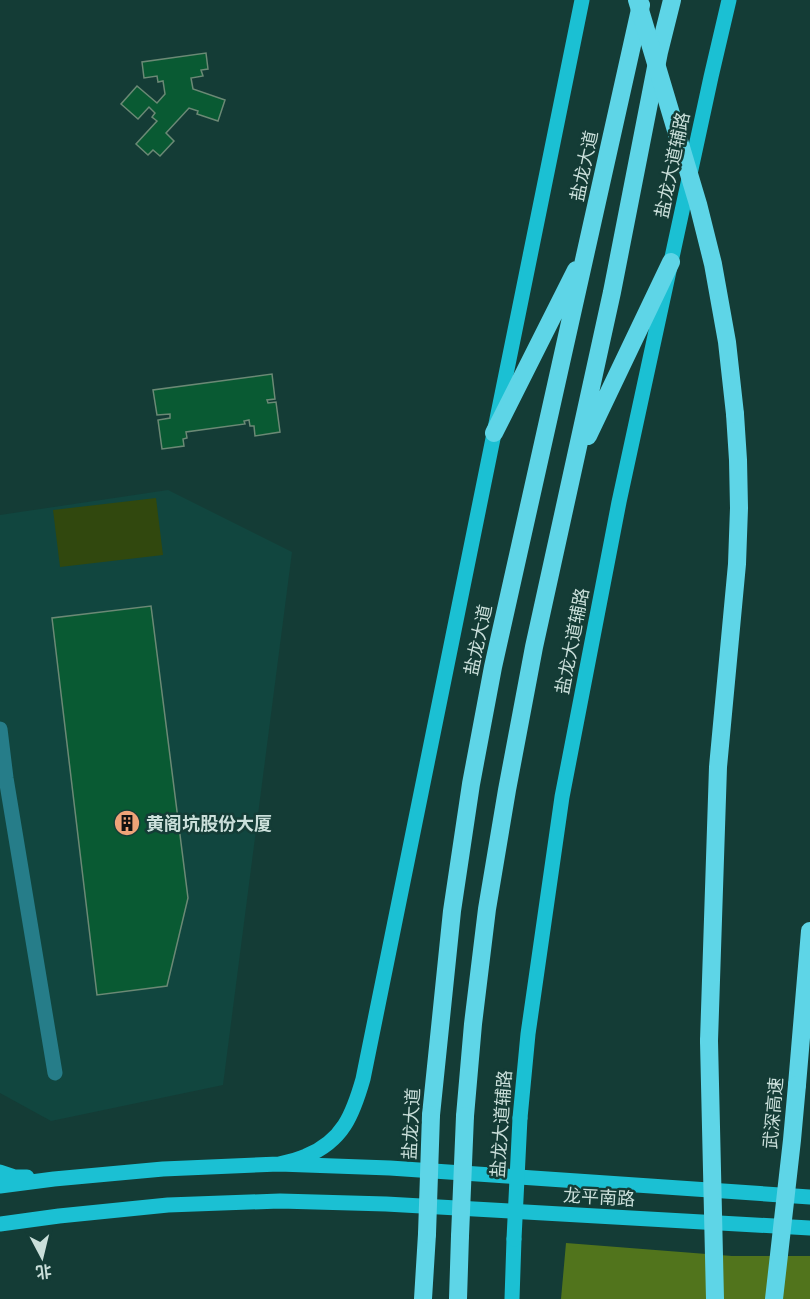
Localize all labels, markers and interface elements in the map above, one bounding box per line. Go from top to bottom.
street label: 盐龙大道辅路 [651,110,693,220]
street label: 盐龙大道 [566,129,602,203]
street label: 盐龙大道辅路 [551,586,593,696]
street label: 盐龙大道 [460,603,496,677]
building icon: 黄阁坑股份大厦 [112,808,142,838]
place label: 黄阁坑股份大厦 [146,813,272,834]
street label: 盐龙大道辅路 [487,1069,515,1179]
street label: 武深高速 [759,1076,787,1150]
street label: 盐龙大道 [399,1087,423,1161]
street label: 龙平南路 [562,1185,636,1209]
north arrow [12,1227,72,1287]
text: 北 [35,1261,53,1283]

